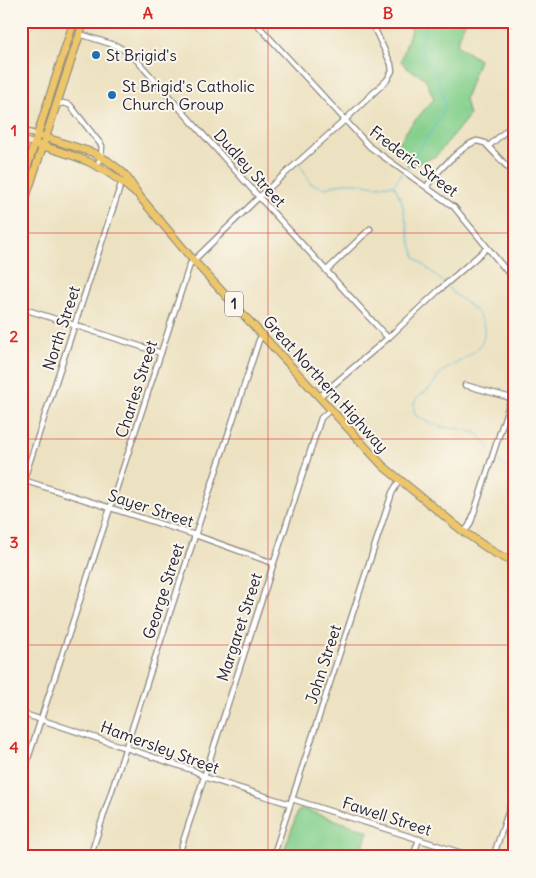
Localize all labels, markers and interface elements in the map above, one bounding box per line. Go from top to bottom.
text: A [143,3,153,23]
text: B [383,3,394,23]
place label: St Brigid's [106,45,177,65]
marker: St Brigid's [90,49,102,61]
place label: St Brigid's Catholic Church Group [122,76,255,114]
marker: St Brigid's Catholic Church Group [106,89,118,101]
text: 1 [11,120,17,140]
street label: Frederic Street [366,121,463,201]
street label: Dudley Street [210,125,291,211]
street label: North Street [38,283,84,373]
road number: 1 [225,292,243,316]
street label: Great Northern Highway [259,311,393,457]
text: 2 [10,326,19,346]
street label: Charles Street [111,337,161,440]
street label: Sayer Street [106,485,197,531]
text: 3 [9,532,19,552]
street label: George Street [138,540,188,641]
street label: Margaret Street [212,570,266,684]
street label: John Street [301,621,345,706]
street label: Hamersley Street [98,716,223,778]
text: 4 [9,737,19,757]
street label: Fawell Street [340,792,435,840]

